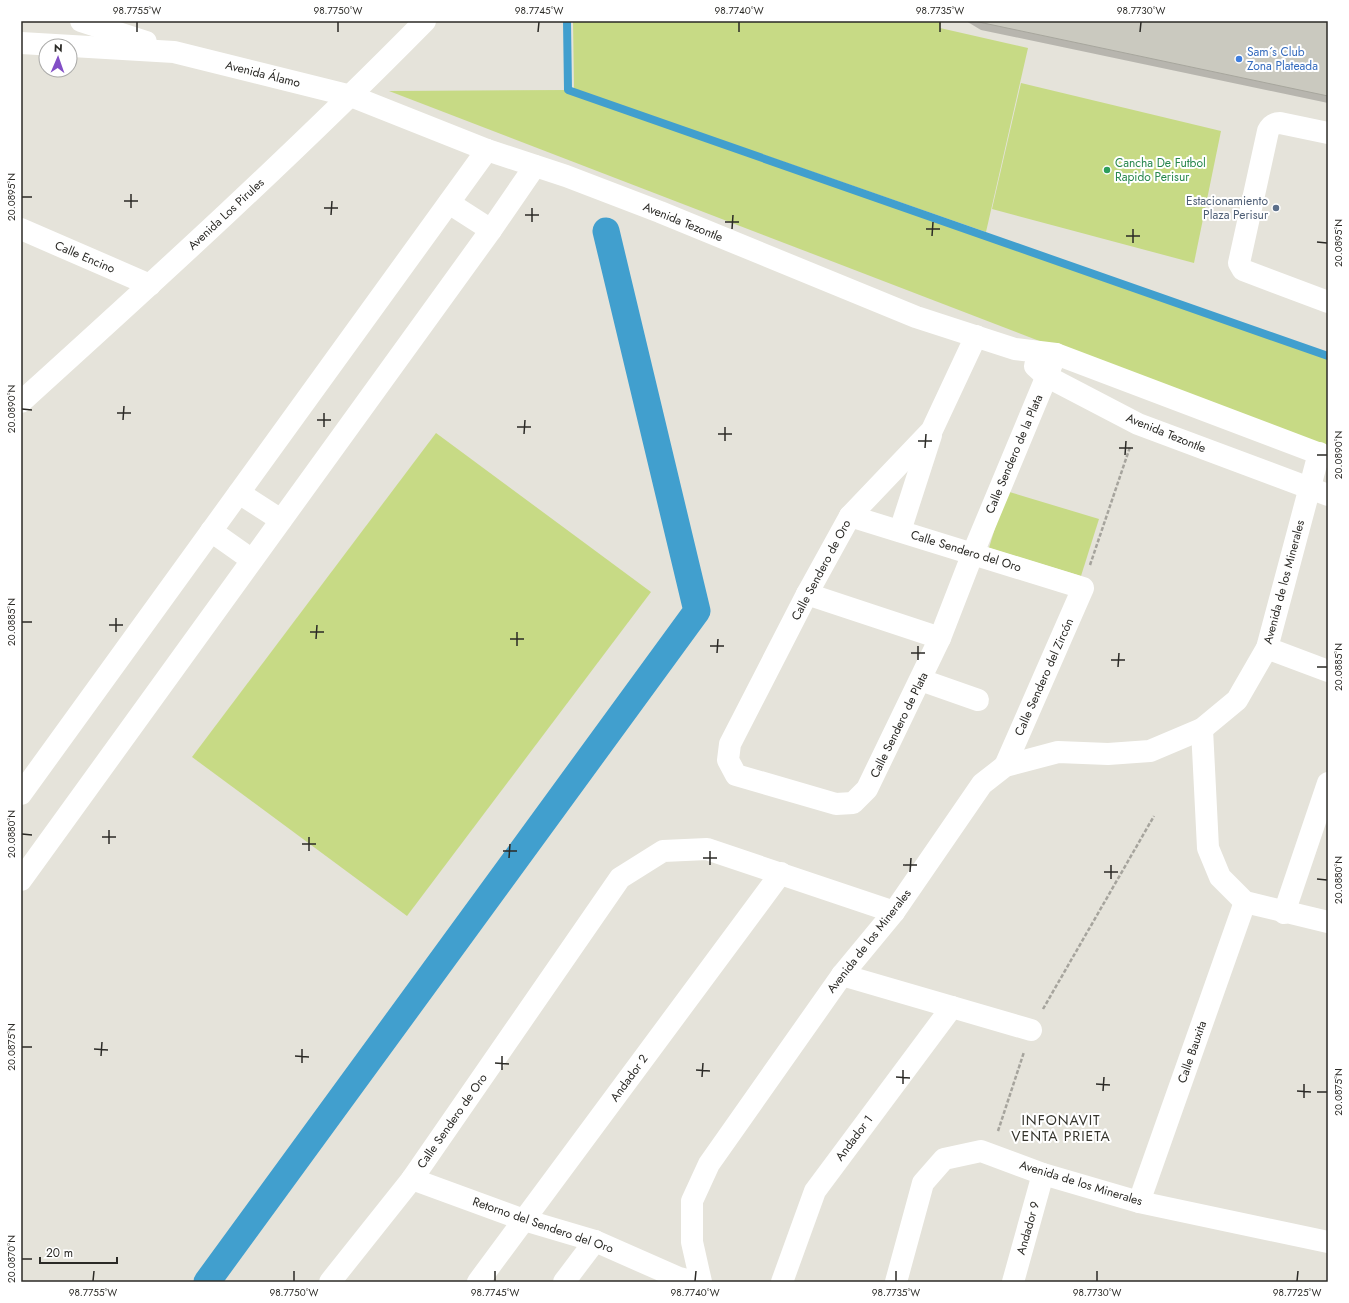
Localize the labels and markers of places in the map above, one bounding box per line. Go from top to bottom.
place label: Sam´s Club Zona Plateada [1247,43,1318,75]
marker: Sam´s Club Zona Plateada [1234,54,1244,64]
place label: Cancha De Futbol Rapido Perisur [1115,154,1206,186]
marker: Cancha De Futbol Rapido Perisur [1102,165,1112,175]
place label: Estacionamiento Plaza Perisur [1186,192,1269,224]
marker: Estacionamiento Plaza Perisur [1271,203,1281,213]

